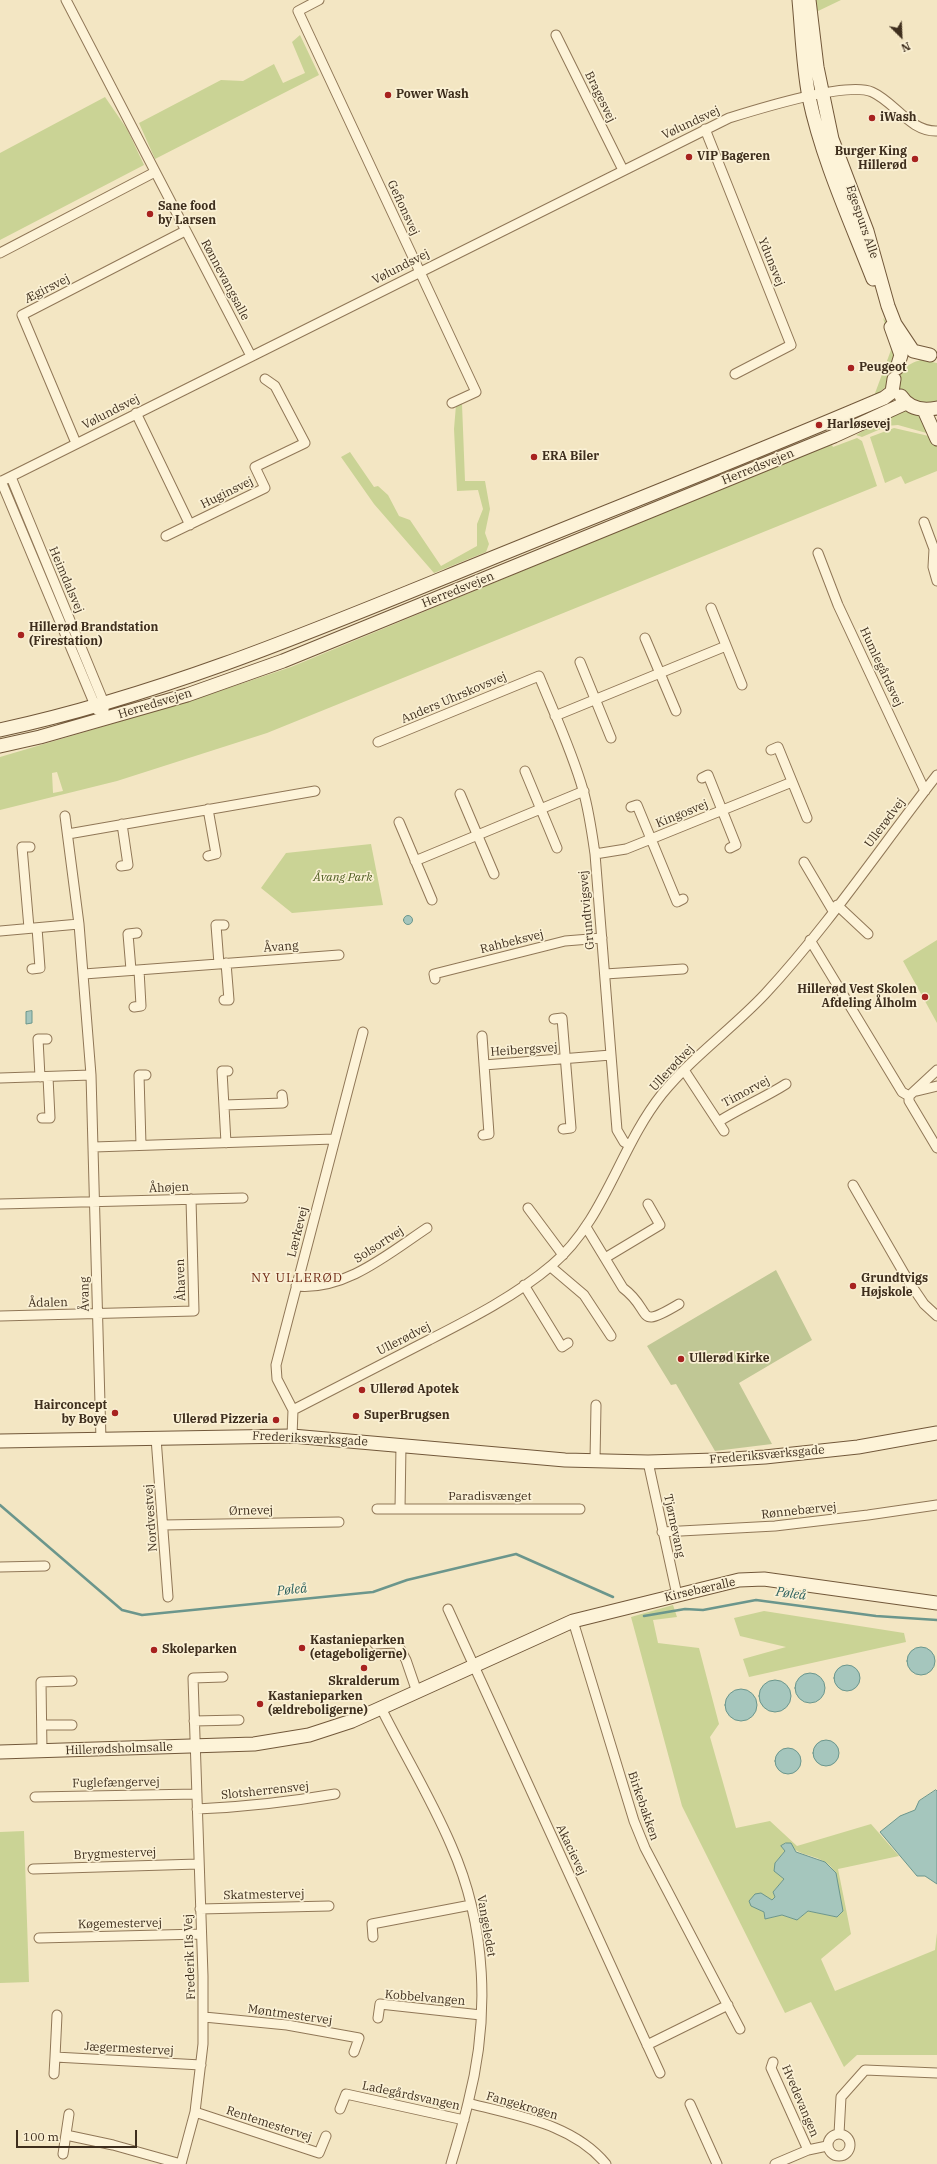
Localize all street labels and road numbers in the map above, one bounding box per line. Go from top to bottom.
street label: Bragesvej [582,69,618,125]
street label: Vølundsvej [660,103,722,143]
street label: Gefionsvej [384,178,422,238]
street label: Egespurs Alle [843,183,881,261]
street label: Ydunsvej [755,236,787,288]
street label: Rønnevangsalle [198,237,252,323]
street label: Vølundsvej [370,246,432,288]
street label: Ægirsvej [22,271,72,307]
street label: Vølundsvej [80,391,142,433]
street label: Herredsvejen [720,446,796,488]
street label: Huginsvej [198,474,256,512]
street label: Heimdalsvej [46,545,86,615]
street label: Herredsvejen [420,569,496,611]
street label: Humlegårdsvej [856,625,906,709]
street label: Anders Uhrskovsvej [399,669,509,727]
street label: Herredsvejen [116,686,194,722]
street label: Ullerødvej [862,795,908,851]
street label: Kingosvej [654,797,710,831]
street label: Grundtvigsvej [576,870,598,950]
street label: Rahbeksvej [479,927,545,957]
street label: Åvang [263,939,299,955]
street label: Heibergsvej [490,1040,558,1060]
street label: Ullerødvej [647,1042,697,1094]
street label: Timorvej [720,1073,772,1111]
street label: Åhøjen [149,1180,189,1196]
street label: Lærkevej [285,1205,311,1259]
street label: Solsortvej [352,1224,406,1266]
street label: Åhaven [173,1259,189,1301]
street label: Åvang [77,1276,93,1312]
street label: Ådalen [28,1295,68,1311]
street label: Ullerødvej [375,1319,433,1359]
street label: Frederiksværksgade [252,1429,368,1449]
street label: Frederiksværksgade [709,1443,825,1467]
street label: Nordvestvej [141,1484,161,1552]
street label: Paradisvænget [448,1490,532,1504]
street label: Tjørnevang [660,1493,688,1559]
street label: Rønnebærvej [761,1500,837,1522]
street label: Ørnevej [229,1503,273,1519]
street label: Kirsebæralle [663,1575,737,1605]
street label: Hillerødsholmsalle [65,1740,173,1758]
street label: Birkebakken [624,1770,662,1842]
street label: Fuglefængervej [72,1775,160,1791]
street label: Slotsherrensvej [220,1779,310,1803]
street label: Akacievej [553,1822,589,1878]
street label: Brygmestervej [73,1845,157,1863]
street label: Skatmestervej [223,1887,305,1903]
street label: Vangeledet [473,1894,499,1958]
street label: Frederik IIs Vej [181,1914,199,2000]
street label: Køgemestervej [78,1916,162,1932]
street label: Kobbelvangen [384,1987,466,2009]
street label: Møntmestervej [247,2002,333,2028]
street label: Jægermestervej [84,2039,174,2059]
street label: Hvedevangen [778,2063,822,2139]
street label: Ladegårdsvangen [361,2079,461,2113]
street label: Fangekrogen [485,2089,559,2123]
street label: Rentemestervej [224,2103,314,2145]

